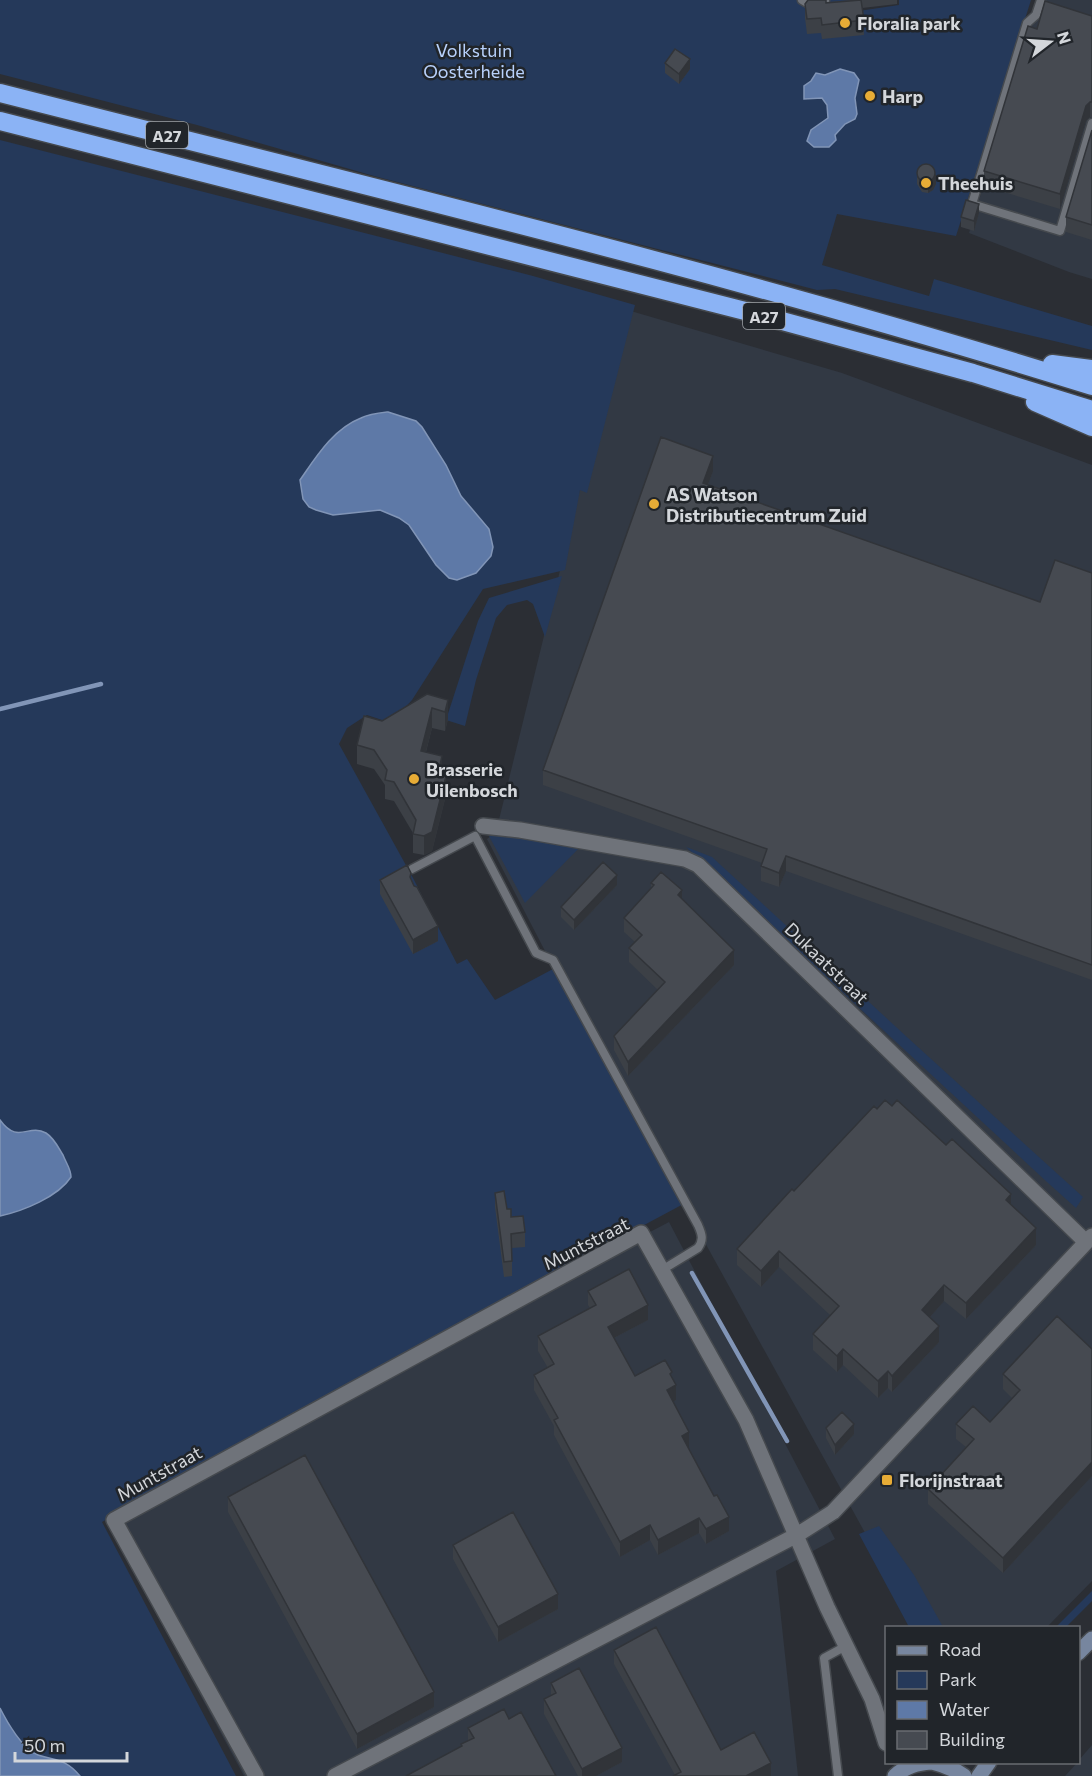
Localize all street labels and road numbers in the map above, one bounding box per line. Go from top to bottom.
road number: A27 [146,122,188,148]
road number: A27 [743,303,785,329]
street label: Dukaatstraat [781,918,873,1008]
street label: Muntstraat [539,1212,633,1274]
street label: Muntstraat [113,1441,205,1505]

